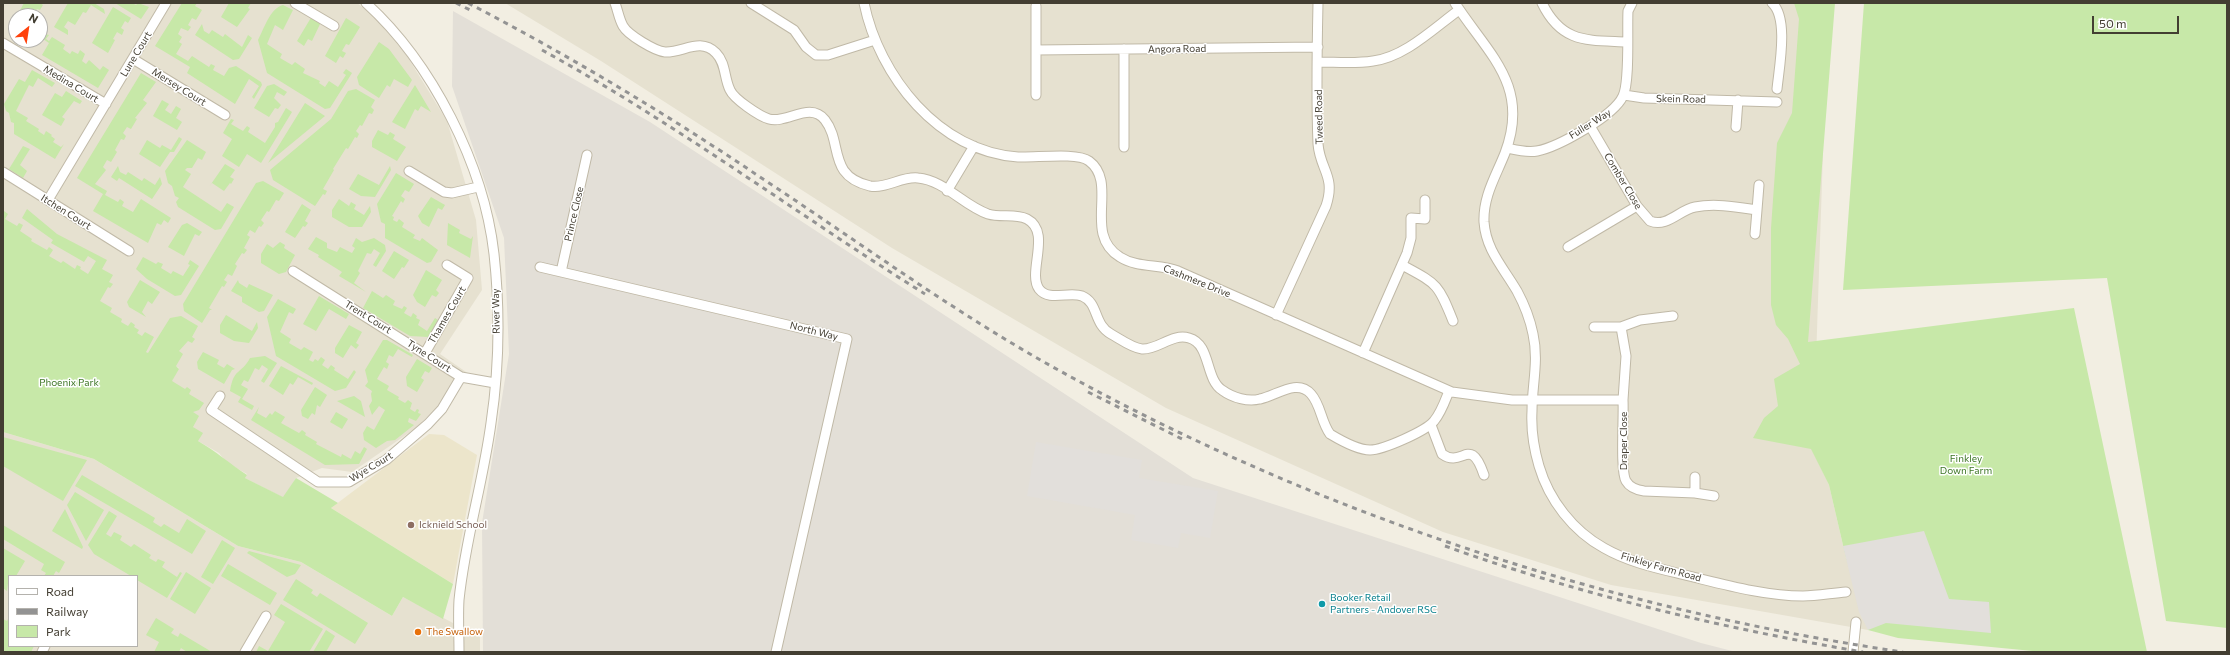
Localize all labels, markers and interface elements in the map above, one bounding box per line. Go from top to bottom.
north arrow [8,8,48,48]
scale bar [2094,8,2181,34]
text: N [27,10,41,26]
text: 50 m [2099,16,2127,30]
street label: Lune Court [118,29,154,79]
street label: Angora Road [1148,42,1206,56]
street label: Medina Court [41,63,101,105]
street label: Mersey Court [150,66,208,108]
street label: Tweed Road [1313,89,1325,145]
street label: Skein Road [1656,93,1706,105]
street label: Fuller Way [1567,106,1613,142]
street label: Comber Close [1601,151,1645,211]
street label: Prince Close [562,185,586,243]
street label: Itchen Court [39,192,93,232]
street label: Cashmere Drive [1162,262,1232,300]
street label: Thames Court [426,284,468,346]
street label: River Way [490,288,502,334]
street label: Trent Court [342,298,394,336]
street label: North Way [789,319,839,343]
street label: Tyne Court [405,337,453,375]
park label: Phoenix Park [39,377,99,389]
street label: Draper Close [1618,412,1630,470]
street label: Wye Court [347,449,395,485]
park label: Finkley Down Farm [1940,453,1992,476]
place label: Icknield School [419,519,487,531]
marker: Icknield School [406,520,416,530]
street label: Finkley Farm Road [1619,550,1703,584]
legend [8,575,138,647]
text: Road [46,584,74,598]
place label: Booker Retail Partners - Andover RSC [1330,592,1437,616]
marker: Booker Retail Partners - Andover RSC [1317,599,1327,609]
text: Railway [46,604,88,618]
text: Park [46,624,71,638]
place label: The Swallow [426,626,483,638]
marker: The Swallow [413,627,423,637]

